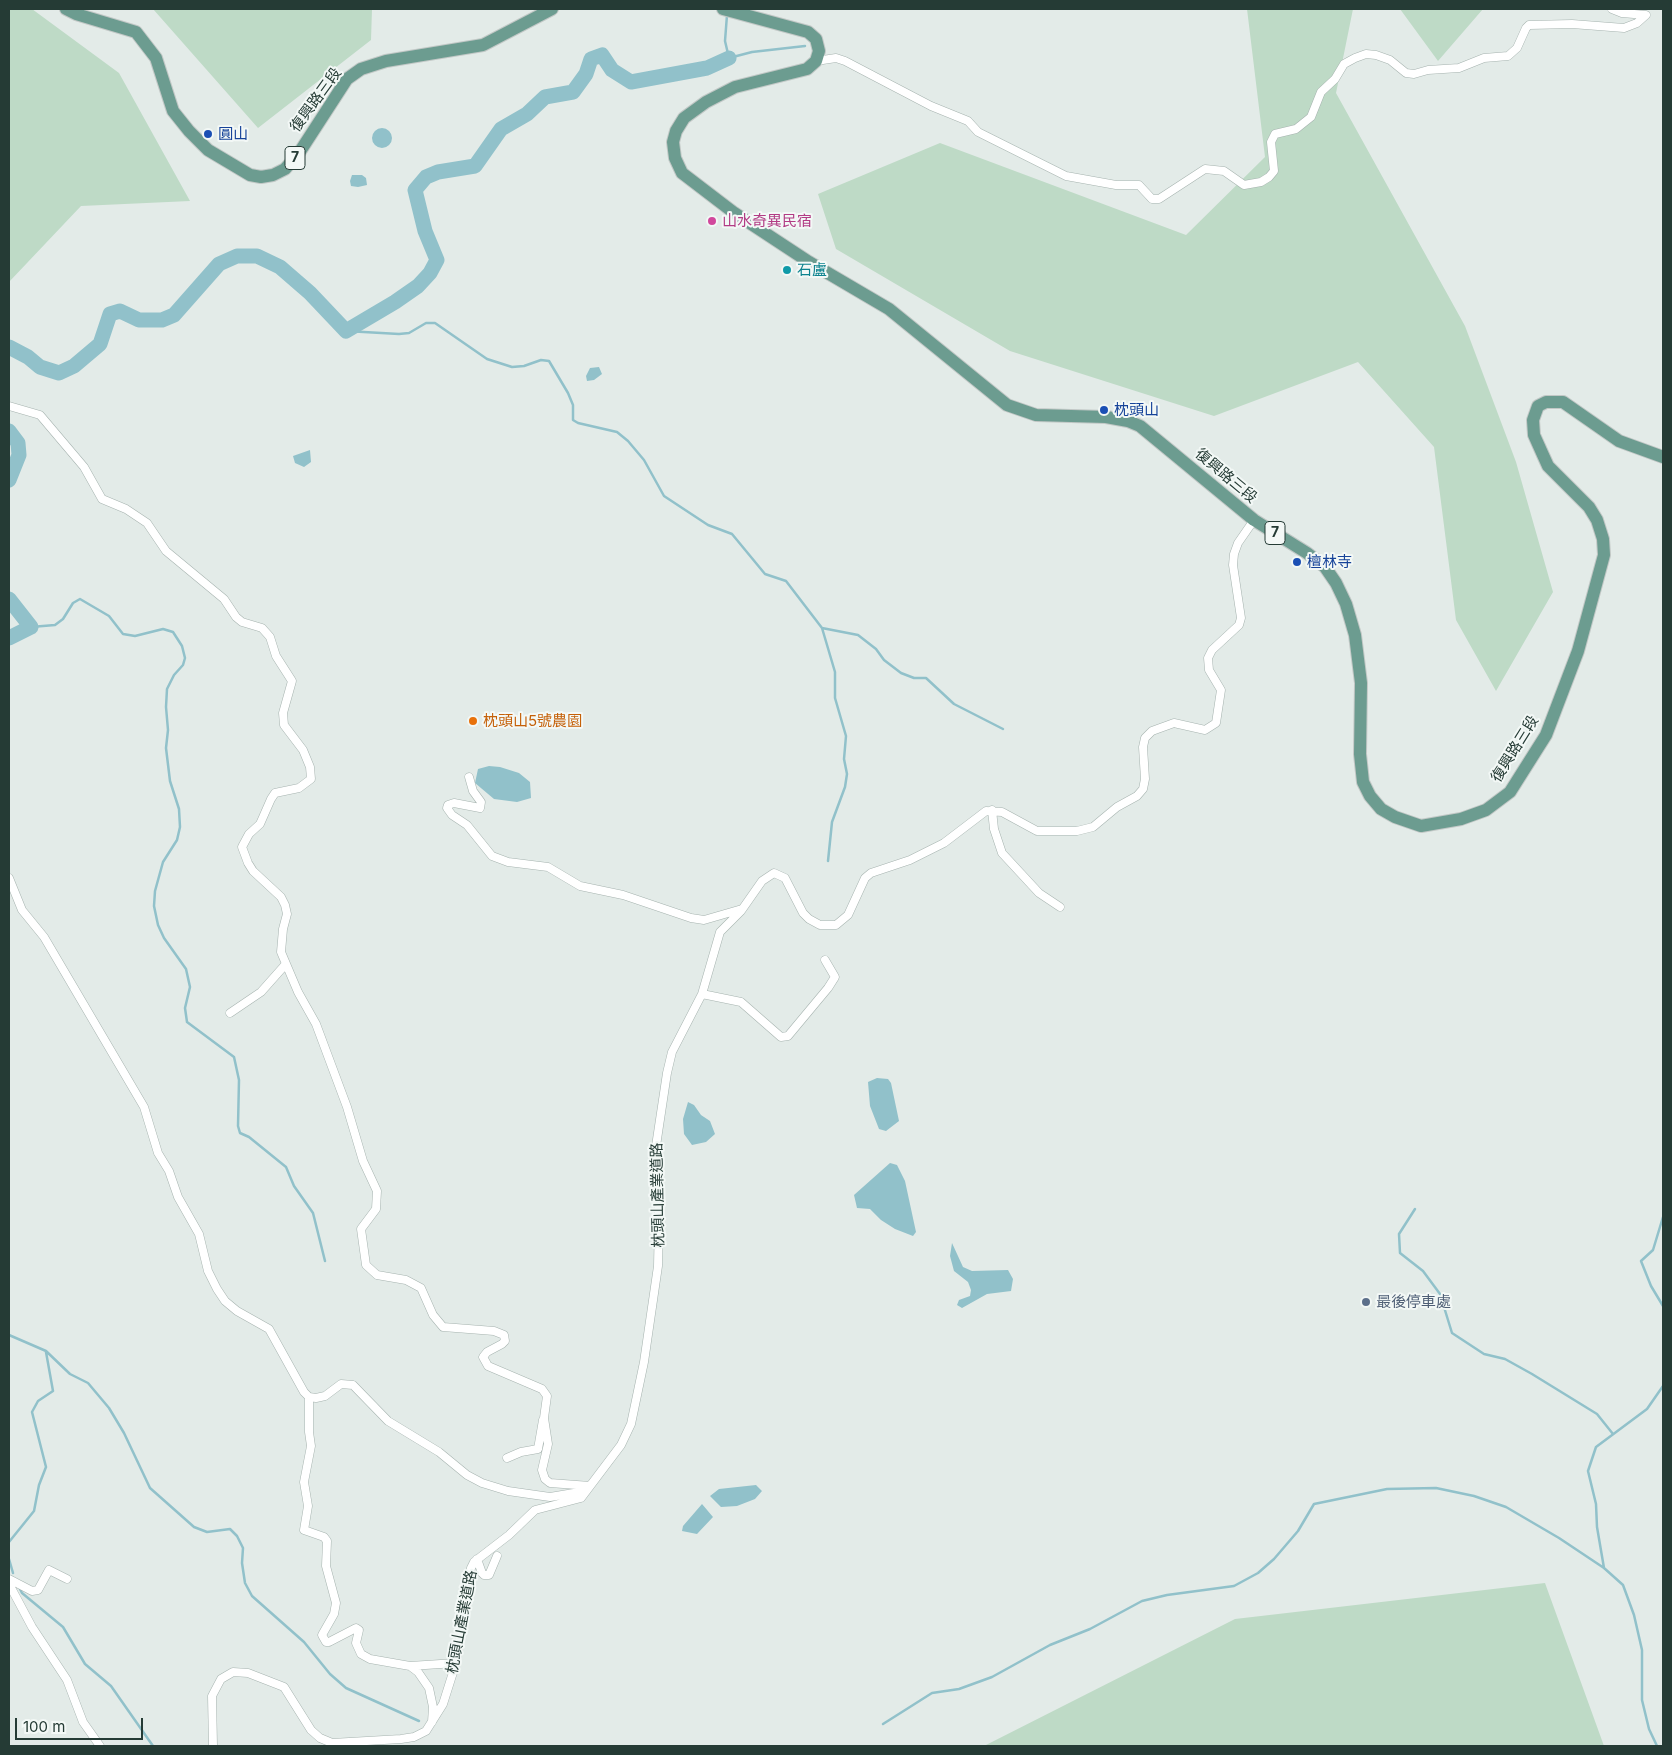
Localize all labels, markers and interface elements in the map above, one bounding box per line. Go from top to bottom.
street label: 復興路三段 [287,64,345,136]
place label: 圓山 [218,125,248,143]
marker: 圓山 [202,128,214,140]
road number: 7 [285,146,305,170]
place label: 山水奇異民宿 [722,212,812,230]
marker: 山水奇異民宿 [706,215,718,227]
place label: 石盧 [797,261,827,279]
marker: 石盧 [781,264,793,276]
place label: 枕頭山 [1114,401,1159,419]
marker: 枕頭山 [1098,404,1110,416]
street label: 復興路三段 [1191,445,1261,507]
road number: 7 [1265,522,1285,544]
place label: 檀林寺 [1307,553,1352,571]
marker: 檀林寺 [1291,556,1303,568]
place label: 枕頭山5號農園 [483,712,582,730]
street label: 復興路三段 [1487,712,1543,786]
marker: 枕頭山5號農園 [467,715,479,727]
street label: 枕頭山產業道路 [648,1142,668,1248]
place label: 最後停車處 [1376,1293,1451,1311]
marker: 最後停車處 [1360,1296,1372,1308]
street label: 枕頭山產業道路 [443,1569,481,1675]
scale bar [18,1708,145,1740]
text: 100 m [23,1717,65,1736]

